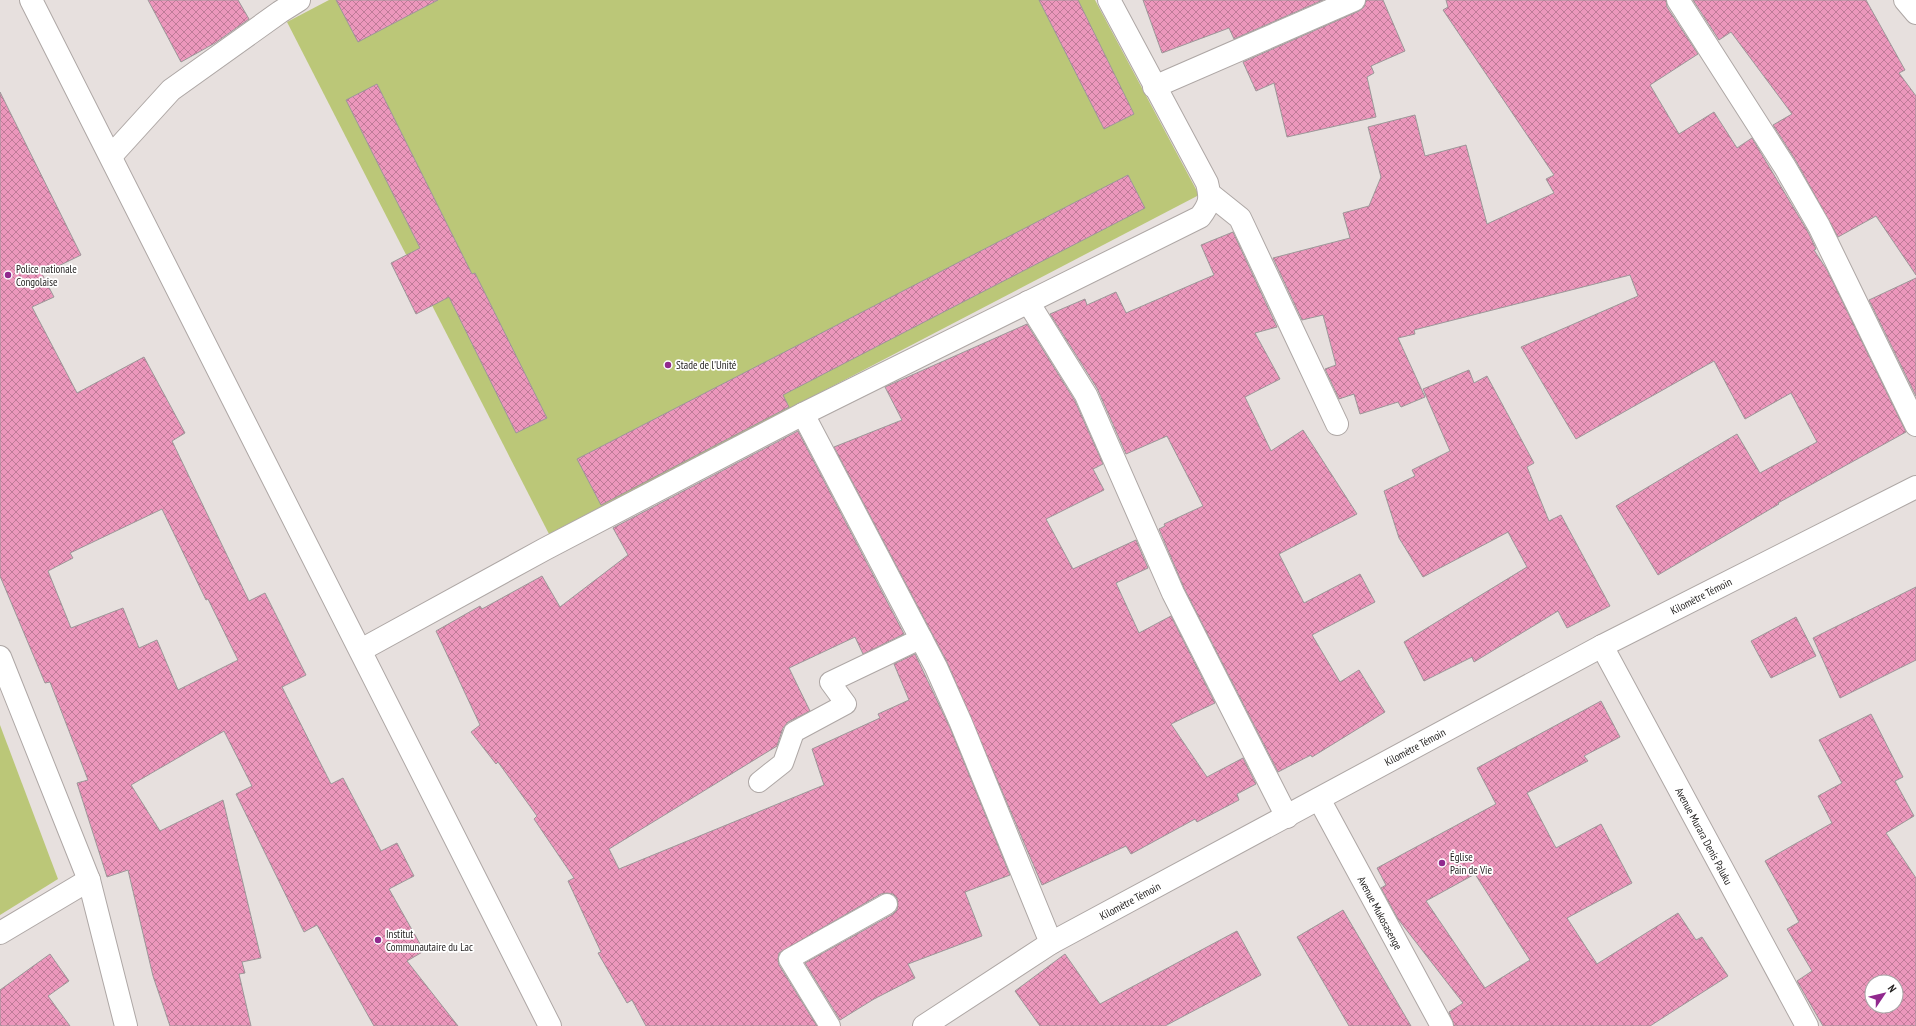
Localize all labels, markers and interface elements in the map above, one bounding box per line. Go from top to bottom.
place label: Police nationale Congolaise [16,262,77,289]
marker: Police nationale Congolaise [3,270,13,280]
place label: Stade de l'Unité [676,358,737,372]
marker: Stade de l'Unité [663,360,673,370]
street label: Kilomètre Témoin [1668,574,1734,617]
street label: Kilomètre Témoin [1382,725,1448,769]
street label: Avenue Murara Denis Paluku [1672,785,1736,887]
place label: Église Pain de Vie [1450,850,1492,877]
marker: Église Pain de Vie [1437,858,1447,868]
street label: Avenue Mukosasenge [1355,874,1405,953]
street label: Kilomètre Témoin [1097,879,1163,923]
place label: Institut Communautaire du Lac [386,927,473,954]
marker: Institut Communautaire du Lac [373,935,383,945]
north arrow [1864,974,1904,1014]
text: N [1885,982,1900,995]

